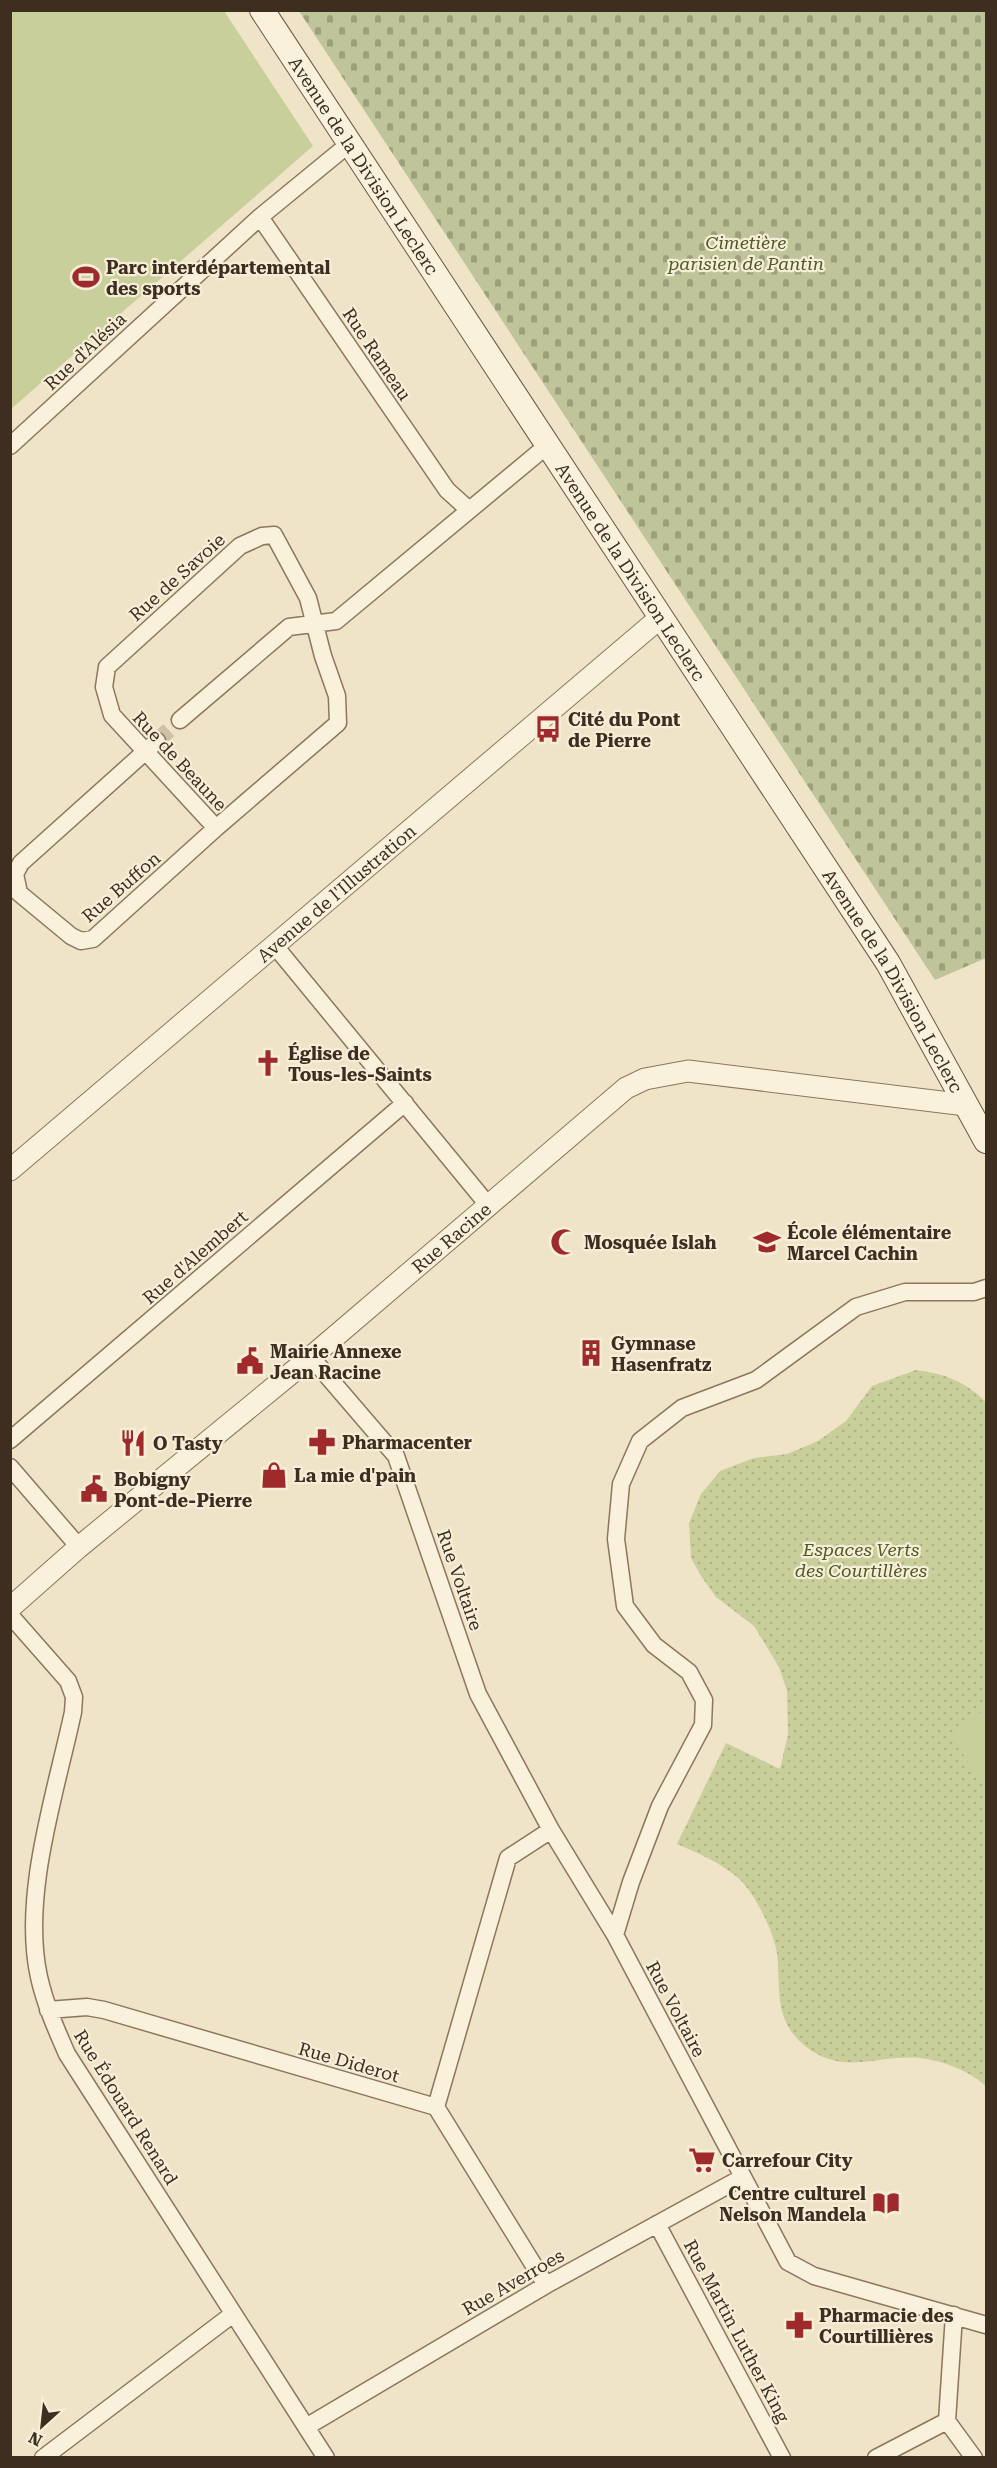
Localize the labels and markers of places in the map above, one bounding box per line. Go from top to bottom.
place label: Parc interdépartemental des sports [106,257,330,299]
sports icon: Parc interdépartemental des sports [71,262,101,292]
place label: Cité du Pont de Pierre [568,709,680,751]
bus stop icon: Cité du Pont de Pierre [533,714,563,744]
place label: Église de Tous-les-Saints [288,1042,432,1085]
church icon: Église de Tous-les-Saints [253,1048,283,1078]
place label: École élémentaire Marcel Cachin [787,1221,952,1264]
mosque icon: Mosquée Islah [549,1227,579,1257]
school or university icon: École élémentaire Marcel Cachin [752,1227,782,1257]
place label: Mosquée Islah [584,1232,717,1253]
place label: Gymnase Hasenfratz [611,1333,711,1375]
building icon: Gymnase Hasenfratz [576,1338,606,1368]
place label: Mairie Annexe Jean Racine [270,1341,402,1383]
public building icon: Mairie Annexe Jean Racine [235,1346,265,1376]
pharmacy icon: Pharmacenter [307,1427,337,1457]
restaurant icon: O Tasty [118,1428,148,1458]
place label: Pharmacenter [342,1432,472,1453]
place label: O Tasty [153,1433,223,1454]
shop icon: La mie d'pain [259,1460,289,1490]
place label: La mie d'pain [294,1465,416,1486]
place label: Bobigny Pont-de-Pierre [114,1469,253,1511]
public building icon: Bobigny Pont-de-Pierre [79,1474,109,1504]
supermarket icon: Carrefour City [687,2145,717,2175]
place label: Carrefour City [722,2150,853,2171]
place label: Centre culturel Nelson Mandela [719,2183,866,2225]
library icon: Centre culturel Nelson Mandela [871,2188,901,2218]
place label: Pharmacie des Courtillières [819,2305,953,2347]
pharmacy icon: Pharmacie des Courtillières [784,2310,814,2340]

